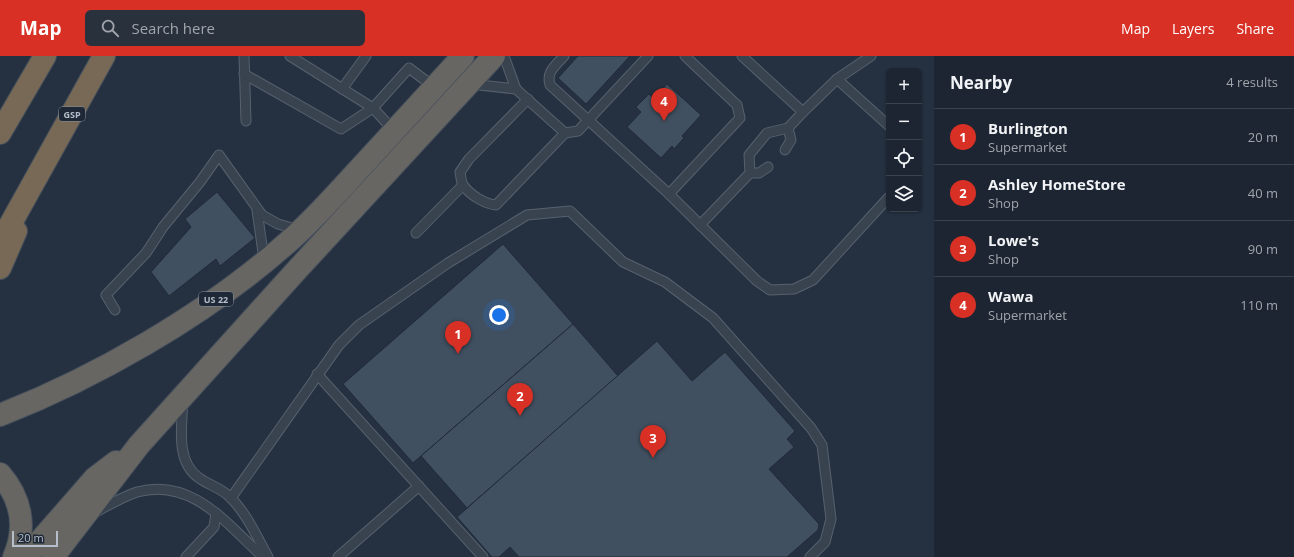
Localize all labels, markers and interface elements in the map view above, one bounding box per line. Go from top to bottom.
search box [85,10,365,46]
text: Map [20,15,61,41]
icon: search [99,17,121,39]
text: Search here [131,18,215,38]
text: Map [1121,19,1150,38]
text: Layers [1172,19,1214,38]
text: Share [1236,19,1274,38]
map controls [886,68,922,212]
button: + [886,68,922,104]
text: Nearby [950,71,1012,94]
text: 4 results [1226,73,1278,91]
pin: 4 [651,88,677,121]
button: − [886,104,922,140]
road number: GSP [59,107,85,121]
text: Burlington [988,118,1068,138]
text: 1 [959,128,967,146]
text: 20 m [1248,128,1278,146]
text: Supermarket [988,138,1067,156]
button: locate [886,140,922,176]
text: Ashley HomeStore [988,174,1126,194]
button: layers [886,176,922,212]
text: 2 [959,184,967,202]
text: 40 m [1248,184,1278,202]
text: Shop [988,194,1019,212]
text: Lowe's [988,230,1039,250]
text: 3 [959,240,967,258]
text: 90 m [1248,240,1278,258]
text: Shop [988,250,1019,268]
text: Wawa [988,286,1033,306]
road number: US 22 [199,292,233,306]
text: 4 [959,296,967,314]
text: 110 m [1240,296,1278,314]
your location [489,305,509,325]
text: Supermarket [988,306,1067,324]
pin: 1 [445,321,471,354]
pin: 2 [507,383,533,416]
pin: 3 [640,425,666,458]
scale bar [12,529,58,548]
text: 20 m [18,530,44,545]

